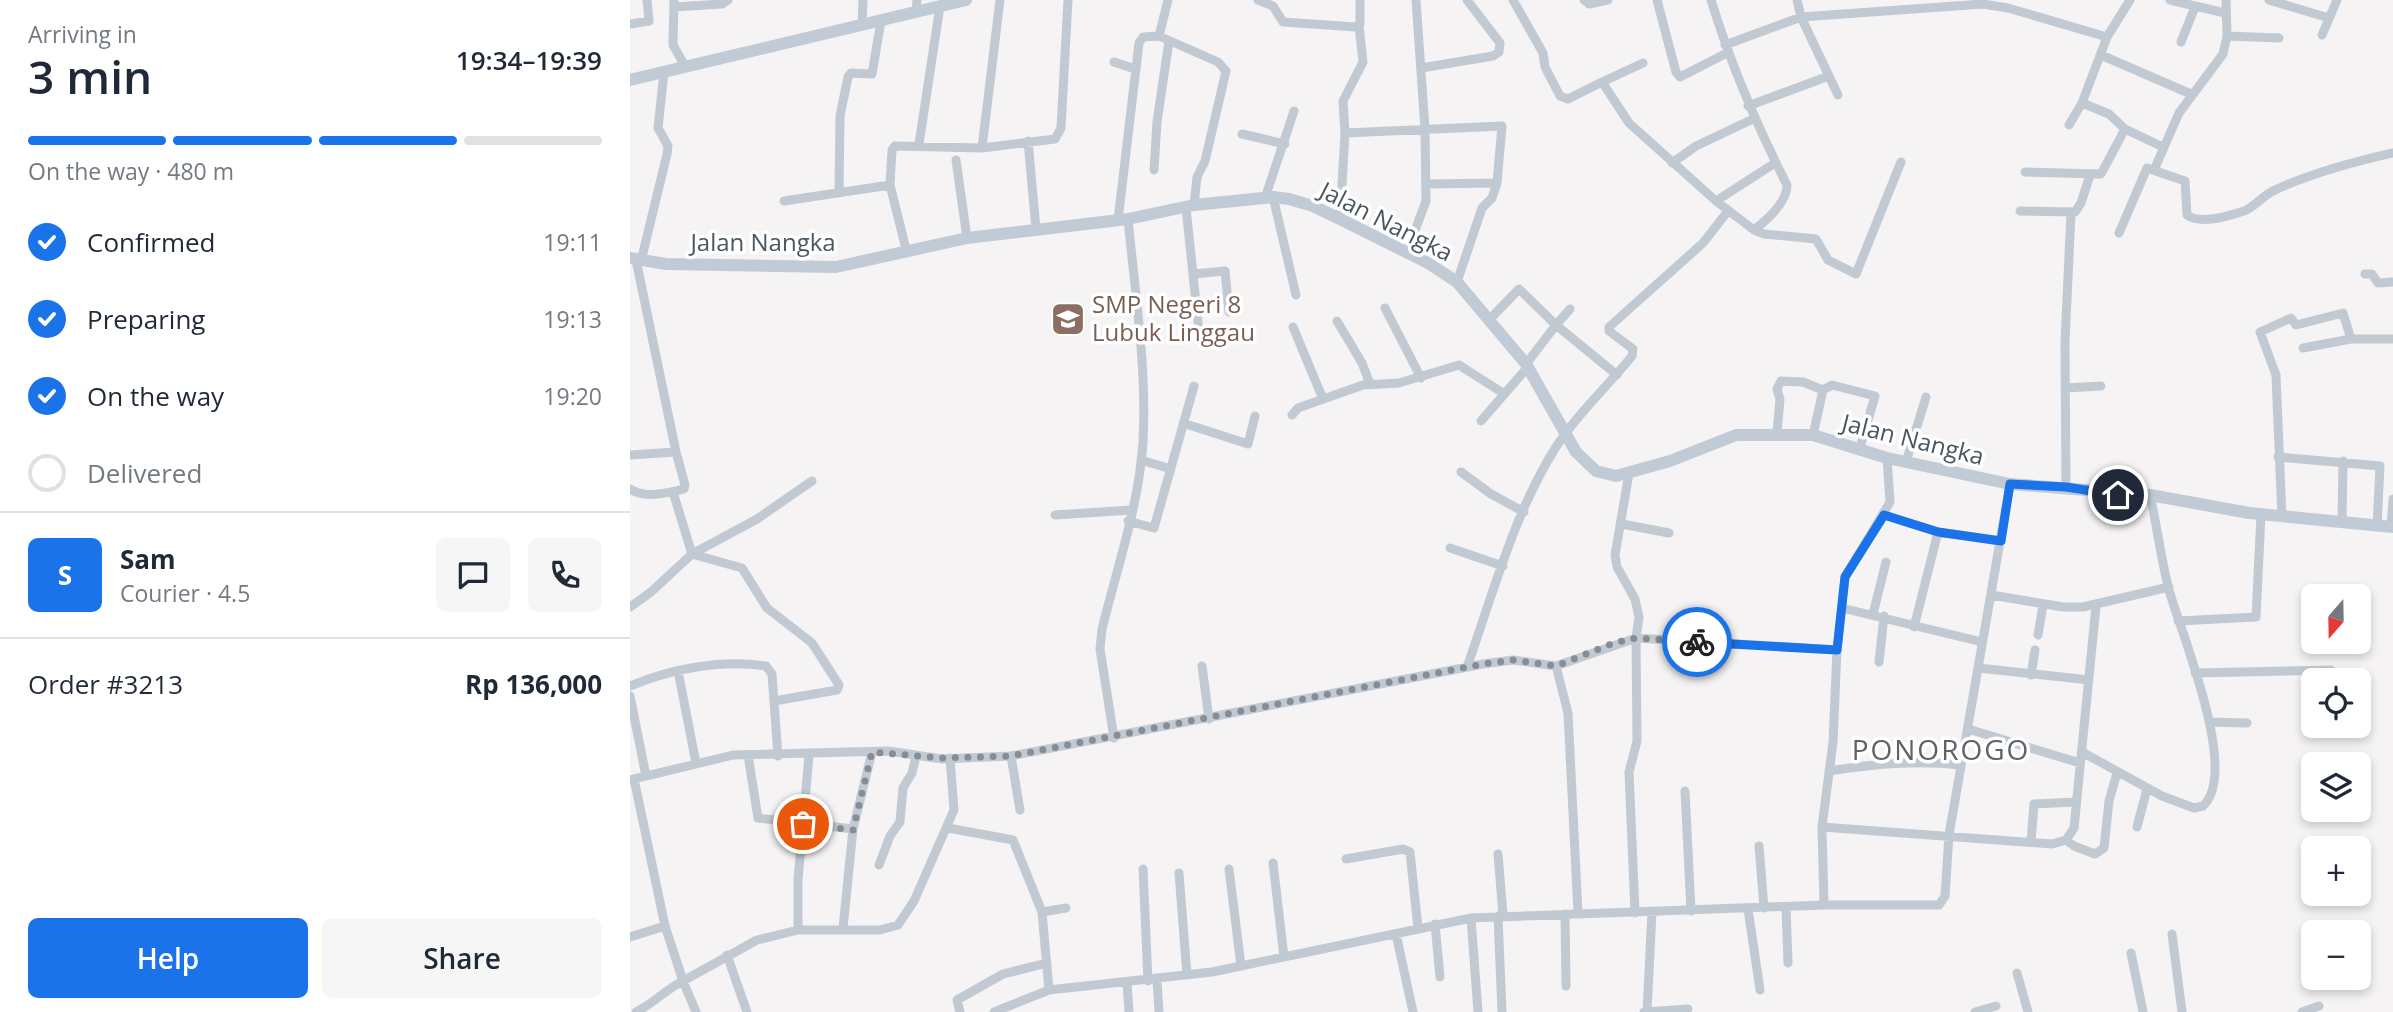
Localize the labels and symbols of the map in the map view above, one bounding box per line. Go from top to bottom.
street label: Jalan Nangka [1313,172,1459,268]
street label: Jalan Nangka [688,225,836,258]
place label: SMP Negeri 8 Lubuk Linggau [1092,287,1255,348]
school or university icon: SMP Negeri 8 Lubuk Linggau [1049,300,1087,338]
street label: Jalan Nangka [1837,404,1988,472]
pin [2088,465,2148,525]
north arrow [2301,584,2371,654]
courier [1662,607,1732,677]
district label: PONOROGO [1852,730,2030,768]
pin [773,794,833,854]

